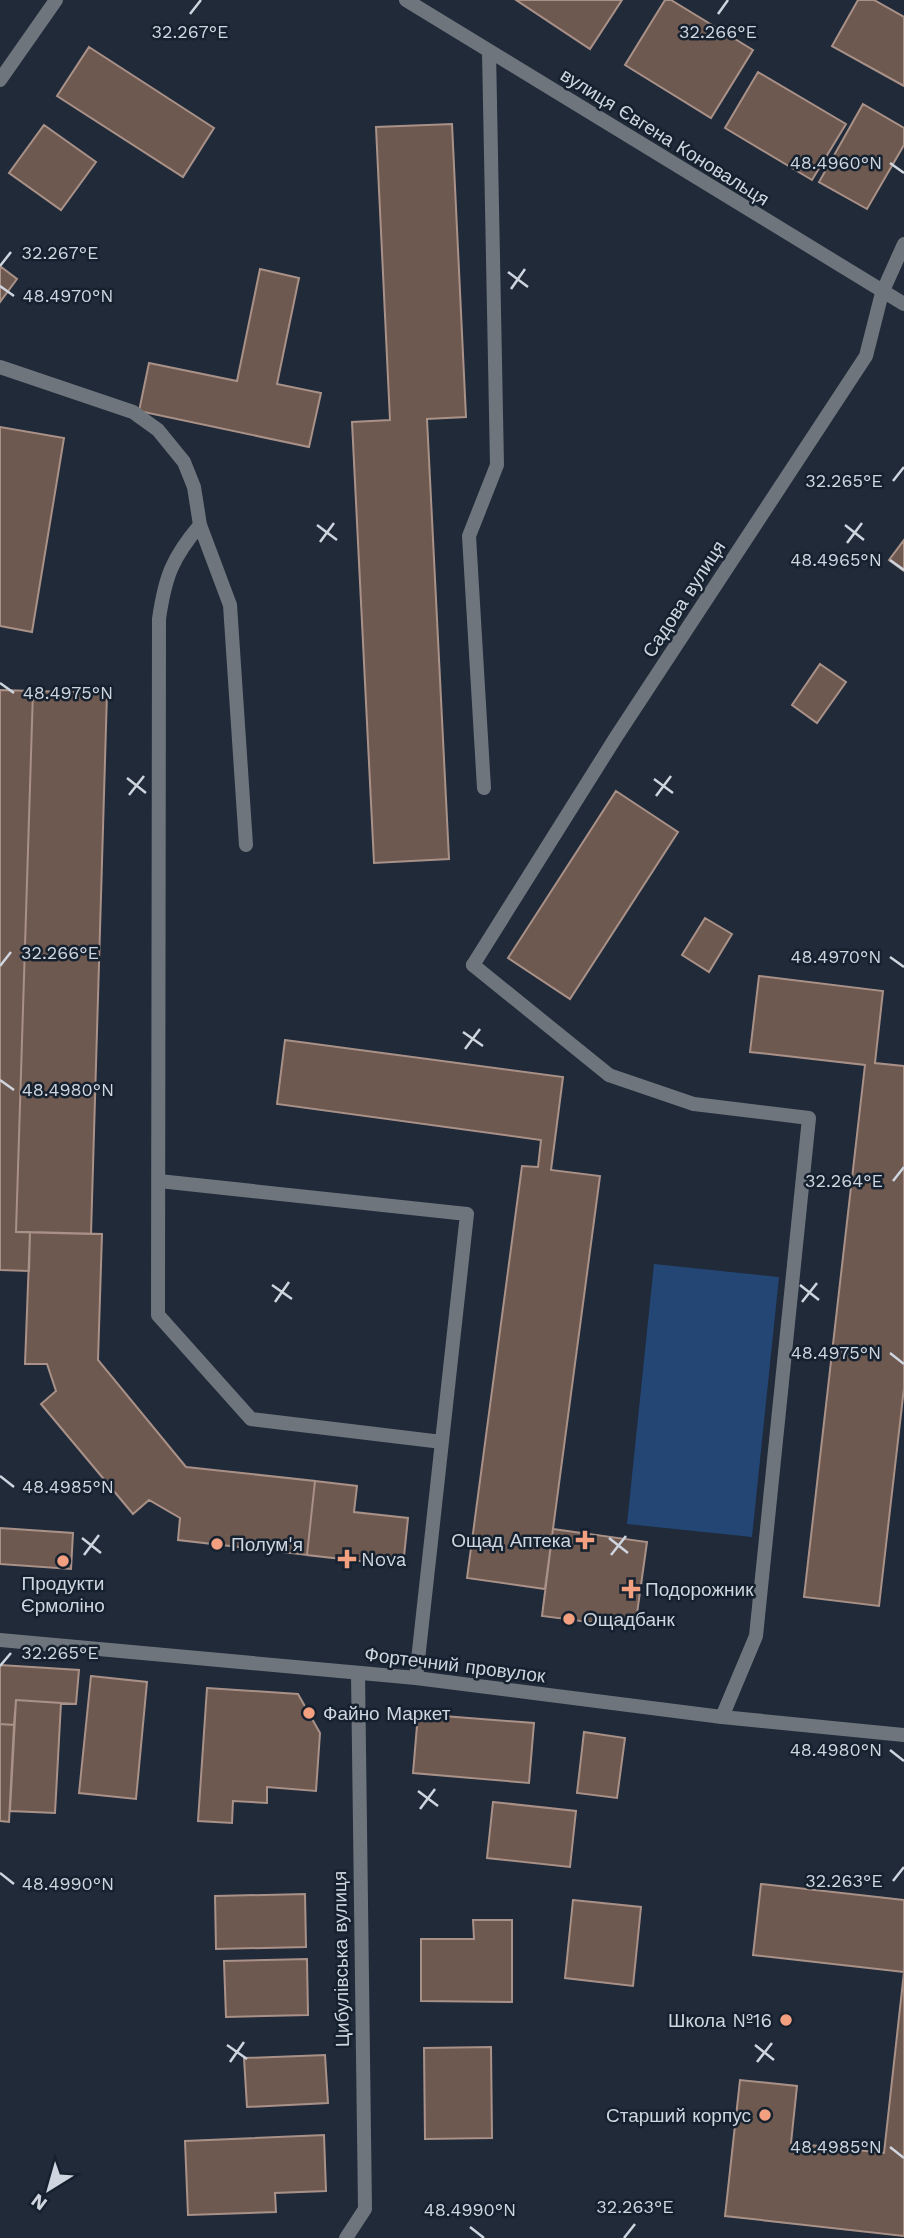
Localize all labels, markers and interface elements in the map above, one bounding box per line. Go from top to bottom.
text: 32.267°E [152,21,228,42]
text: 32.266°E [679,21,757,42]
street label: вулиця Євгена Коновальця [556,63,774,211]
text: 48.4960°N [790,152,882,173]
text: 32.267°E [22,242,98,263]
text: 48.4970°N [23,285,113,306]
text: 32.265°E [805,470,883,491]
street label: Садова вулиця [638,536,730,662]
text: 48.4965°N [790,549,882,570]
text: 48.4975°N [23,682,113,703]
text: 32.266°E [21,942,99,963]
text: 48.4970°N [791,946,881,967]
text: 48.4980°N [22,1079,114,1100]
text: 32.264°E [805,1170,883,1191]
text: 48.4975°N [791,1342,881,1363]
text: 48.4985°N [22,1476,114,1497]
place label: Ощад Аптека [451,1529,571,1552]
marker: Ощад Аптека [577,1532,593,1548]
place label: Полум'я [231,1533,303,1556]
marker: Полум'я [209,1536,225,1552]
place label: Nova [361,1548,407,1571]
marker: Nova [339,1551,355,1567]
marker: Продукти Єрмоліно [55,1553,71,1569]
place label: Продукти Єрмоліно [21,1572,105,1617]
place label: Подорожник [645,1578,754,1601]
marker: Подорожник [623,1581,639,1597]
place label: Ощадбанк [583,1608,676,1631]
marker: Ощадбанк [561,1611,577,1627]
text: 32.265°E [21,1642,99,1663]
street label: Фортечний провулок [363,1642,547,1688]
place label: Файно Маркет [323,1702,451,1725]
marker: Файно Маркет [301,1705,317,1721]
text: 48.4980°N [790,1739,882,1760]
text: 32.263°E [805,1870,883,1891]
street label: Цибулівська вулиця [328,1871,354,2047]
text: 48.4990°N [22,1873,114,1894]
place label: Школа №16 [668,2009,772,2032]
marker: Школа №16 [778,2012,794,2028]
place label: Старший корпус [606,2104,751,2127]
marker: Старший корпус [757,2107,773,2123]
text: 48.4985°N [790,2136,882,2157]
north arrow [14,2154,84,2224]
text: N [27,2189,52,2216]
text: 32.263°E [596,2196,674,2217]
text: 48.4990°N [424,2199,516,2220]

